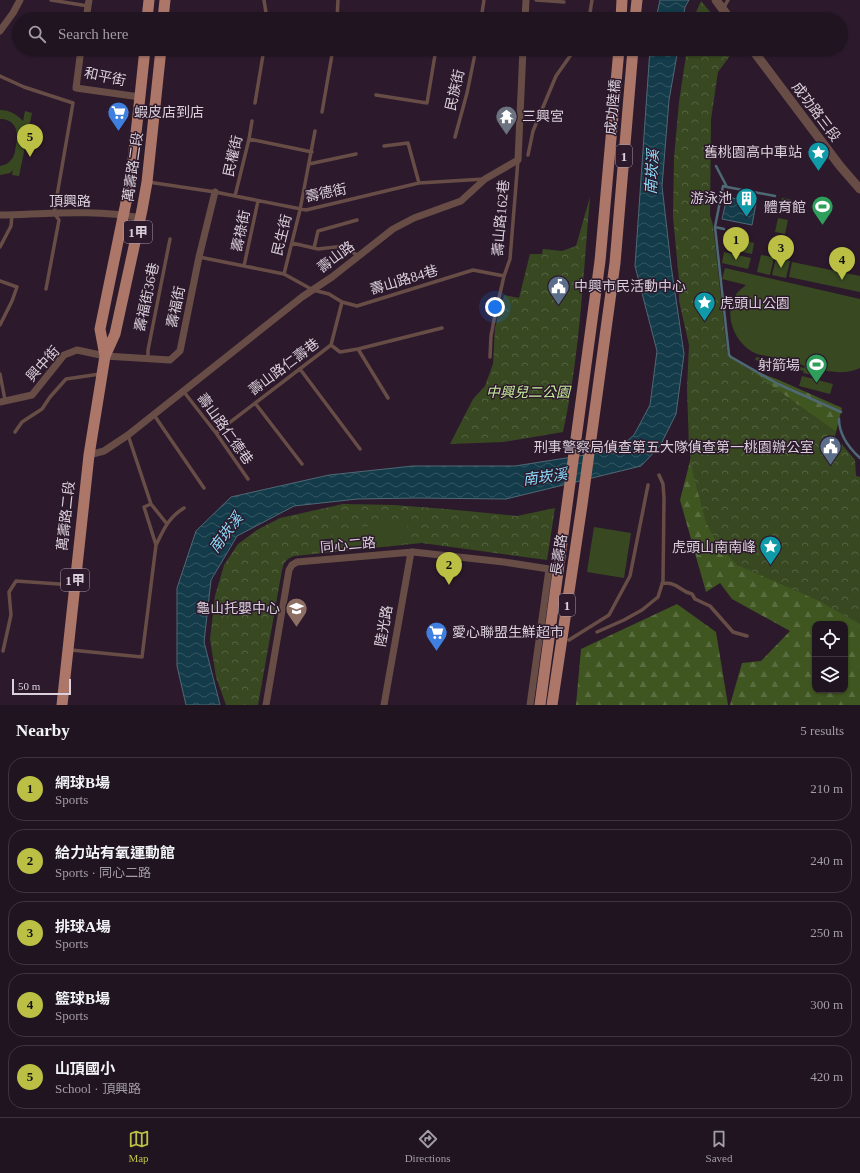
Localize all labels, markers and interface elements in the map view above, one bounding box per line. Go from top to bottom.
search box [12,12,848,56]
icon: search [26,23,48,45]
text: Search here [58,26,128,42]
street label: 和平街 [83,65,127,89]
street label: 民族街 [443,68,467,112]
street label: 成功陸橋 [603,78,623,136]
street label: 成功路三段 [789,80,843,144]
supermarket icon: 蝦皮店到店 [106,99,132,132]
temple icon: 三興宮 [493,103,519,136]
place label: 蝦皮店到店 [134,105,204,120]
place label: 三興宮 [522,109,564,124]
pin: 5 [17,124,43,157]
street label: 萬壽路二段 [121,131,145,203]
street label: 民權街 [221,134,245,178]
place icon: 舊桃園高中車站 [805,139,831,172]
road number: 1 [616,145,632,167]
place label: 舊桃園高中車站 [704,145,802,160]
water label: 南崁溪 [643,147,661,195]
street label: 壽山路162巷 [490,179,512,257]
street label: 壽德街 [304,180,348,205]
building icon: 游泳池 [734,185,760,218]
place label: 游泳池 [690,191,732,206]
street label: 頂興路 [49,194,91,209]
sports icon: 體育館 [809,194,835,227]
place label: 體育館 [764,200,806,215]
street label: 壽祿街 [229,209,253,253]
street label: 民生街 [270,213,294,257]
road number: 1甲 [124,221,152,243]
pin: 1 [723,227,749,260]
pin: 3 [768,235,794,268]
street label: 壽山路 [315,238,357,276]
pin: 4 [829,247,855,280]
street label: 壽福街36巷 [132,261,162,333]
street label: 壽山路84巷 [368,263,440,297]
public building icon: 中興市民活動中心 [545,273,571,306]
place label: 中興市民活動中心 [574,279,686,294]
street label: 壽福街 [164,285,188,329]
place icon: 虎頭山公園 [691,290,717,323]
place label: 虎頭山公園 [720,296,790,311]
your location [485,297,505,317]
street label: 壽山路仁壽巷 [246,336,322,398]
street label: 興中街 [23,343,63,385]
sports icon: 射箭場 [803,352,829,385]
place label: 射箭場 [758,357,800,373]
park label: 中興兒二公園 [486,385,572,400]
street label: 壽山路仁德巷 [194,390,257,467]
public building icon: 刑事警察局偵查第五大隊偵查第一桃園辦公室 [817,434,843,467]
place label: 刑事警察局偵查第五大隊偵查第一桃園辦公室 [534,439,814,455]
water label: 南崁溪 [522,466,570,488]
street label: 萬壽路二段 [55,480,77,552]
water label: 南崁溪 [206,509,247,556]
street label: 長壽路 [548,533,570,577]
place icon: 虎頭山南南峰 [758,534,784,567]
street label: 同心二路 [319,535,377,555]
place label: 虎頭山南南峰 [672,539,756,555]
pin: 2 [436,552,462,585]
road number: 1甲 [61,569,89,591]
road number: 1 [559,594,575,616]
school or university icon: 龜山托嬰中心 [283,595,309,628]
place label: 龜山托嬰中心 [196,601,280,616]
street label: 陸光路 [373,604,395,648]
supermarket icon: 愛心聯盟生鮮超市 [424,619,450,652]
map controls [812,621,848,693]
button: locate [812,621,848,657]
place label: 愛心聯盟生鮮超市 [452,625,564,640]
button: layers [812,657,848,693]
scale bar [12,677,71,696]
text: 50 m [18,680,40,692]
text: Nearby [16,721,70,740]
text: 5 results [800,723,844,738]
text: 網球B場 [55,775,110,791]
text: 1 [27,781,33,796]
text: 210 m [810,781,843,796]
text: Sports [55,792,88,807]
text: 給力站有氧運動館 [55,845,175,861]
text: 2 [27,853,33,868]
text: 240 m [810,853,843,868]
text: Sports · 同心二路 [55,865,151,880]
text: 排球A場 [55,919,111,935]
text: 3 [27,925,33,940]
text: 250 m [810,925,843,940]
text: Sports [55,936,88,951]
text: 籃球B場 [55,991,110,1007]
text: 4 [27,997,33,1012]
text: 300 m [810,997,843,1012]
text: Sports [55,1008,88,1023]
text: 山頂國小 [55,1061,115,1077]
text: 5 [27,1069,33,1084]
text: 420 m [810,1069,843,1084]
text: School · 頂興路 [55,1081,141,1096]
tab: Map [128,1128,150,1164]
tab: Directions [405,1128,450,1164]
tab: Saved [706,1128,732,1164]

